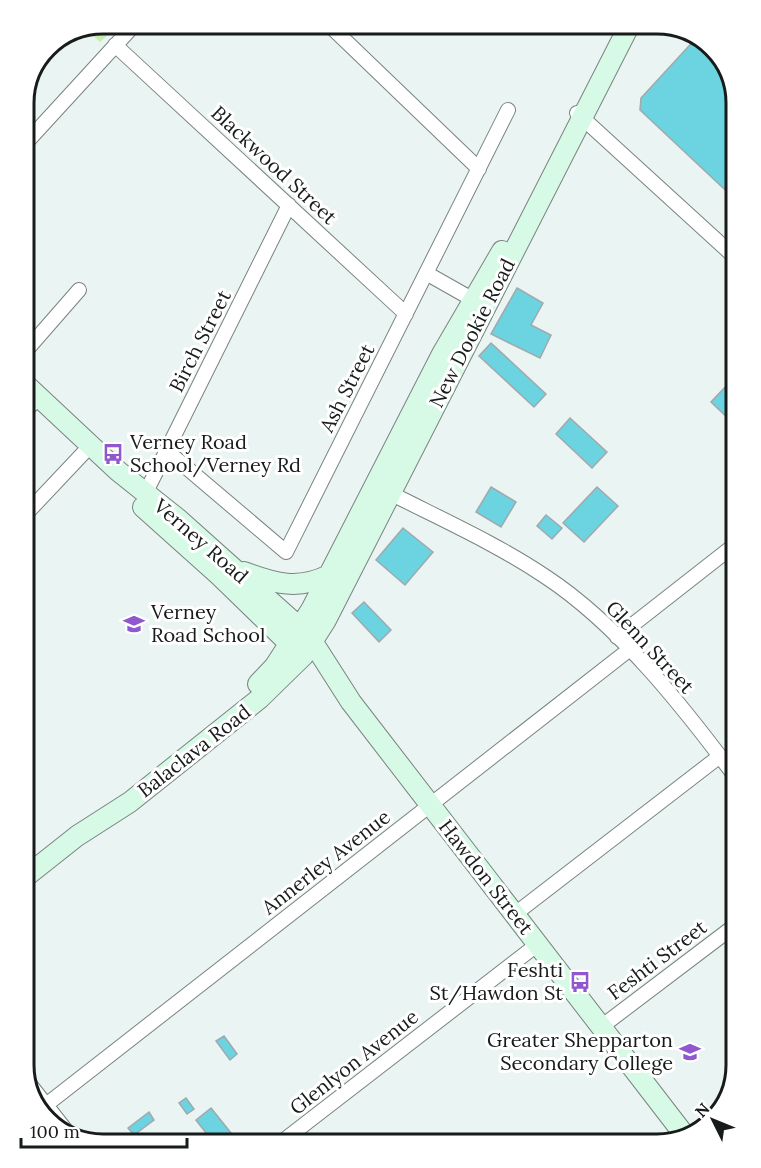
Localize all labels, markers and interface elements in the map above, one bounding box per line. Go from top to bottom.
street label: Blackwood Street [206,100,342,229]
street label: New Dookie Road [423,254,520,412]
street label: Birch Street [163,285,236,396]
street label: Ash Street [313,339,380,437]
place label: Verney Road School/Verney Rd [129,429,301,478]
bus stop icon: Verney Road School/Verney Rd [101,442,125,466]
street label: Verney Road [148,492,254,588]
street label: Glenn Street [601,595,700,698]
place label: Verney Road School [150,599,265,647]
school or university icon: Verney Road School [122,612,146,636]
street label: Balaclava Road [132,699,255,802]
street label: Annerley Avenue [256,804,395,920]
street label: Hawdon Street [434,814,539,939]
street label: Feshti Street [602,914,711,1005]
place label: Feshti St/Hawdon St [429,957,563,1006]
bus stop icon: Feshti St/Hawdon St [568,970,592,994]
street label: Glenlyon Avenue [284,1004,423,1120]
place label: Greater Shepparton Secondary College [487,1027,673,1075]
school or university icon: Greater Shepparton Secondary College [678,1040,702,1064]
north arrow [683,1090,743,1150]
text: N [690,1098,714,1121]
scale bar [21,1111,188,1149]
text: 100 m [30,1120,80,1143]

